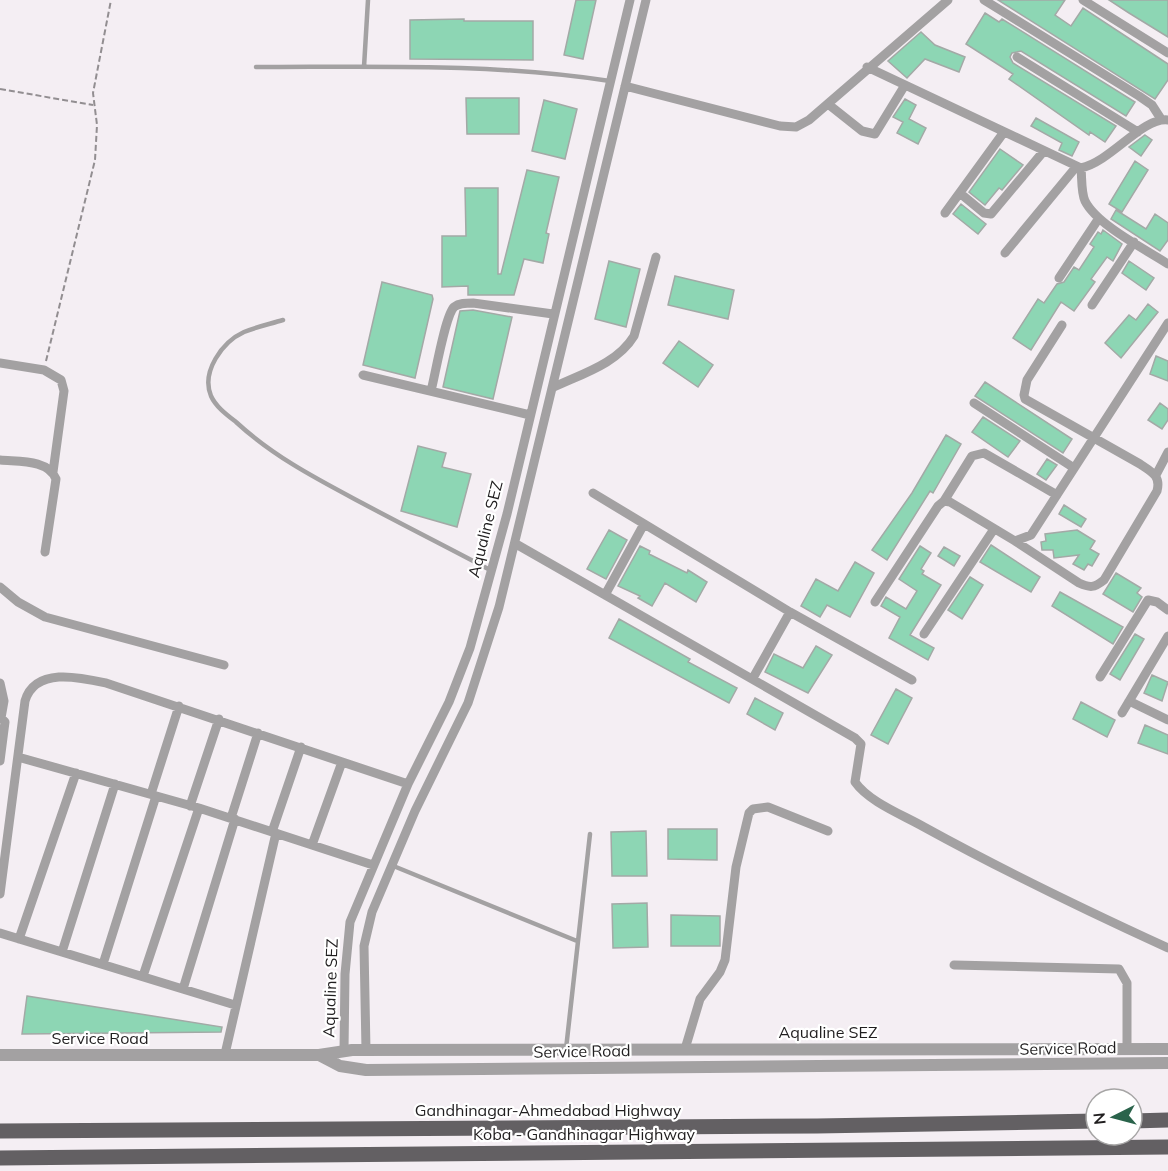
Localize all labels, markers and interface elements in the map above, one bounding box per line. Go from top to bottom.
street label: Aqualine SEZ [463,479,507,579]
street label: Aqualine SEZ [318,938,342,1038]
street label: Aqualine SEZ [779,1022,877,1042]
street label: Service Road [51,1028,149,1048]
street label: Service Road [1019,1037,1117,1059]
street label: Service Road [533,1040,631,1062]
north arrow [1084,1087,1144,1147]
street label: Gandhinagar-Ahmedabad Highway [415,1100,682,1120]
text: N [1089,1112,1110,1126]
street label: Koba - Gandhinagar Highway [473,1124,695,1144]

